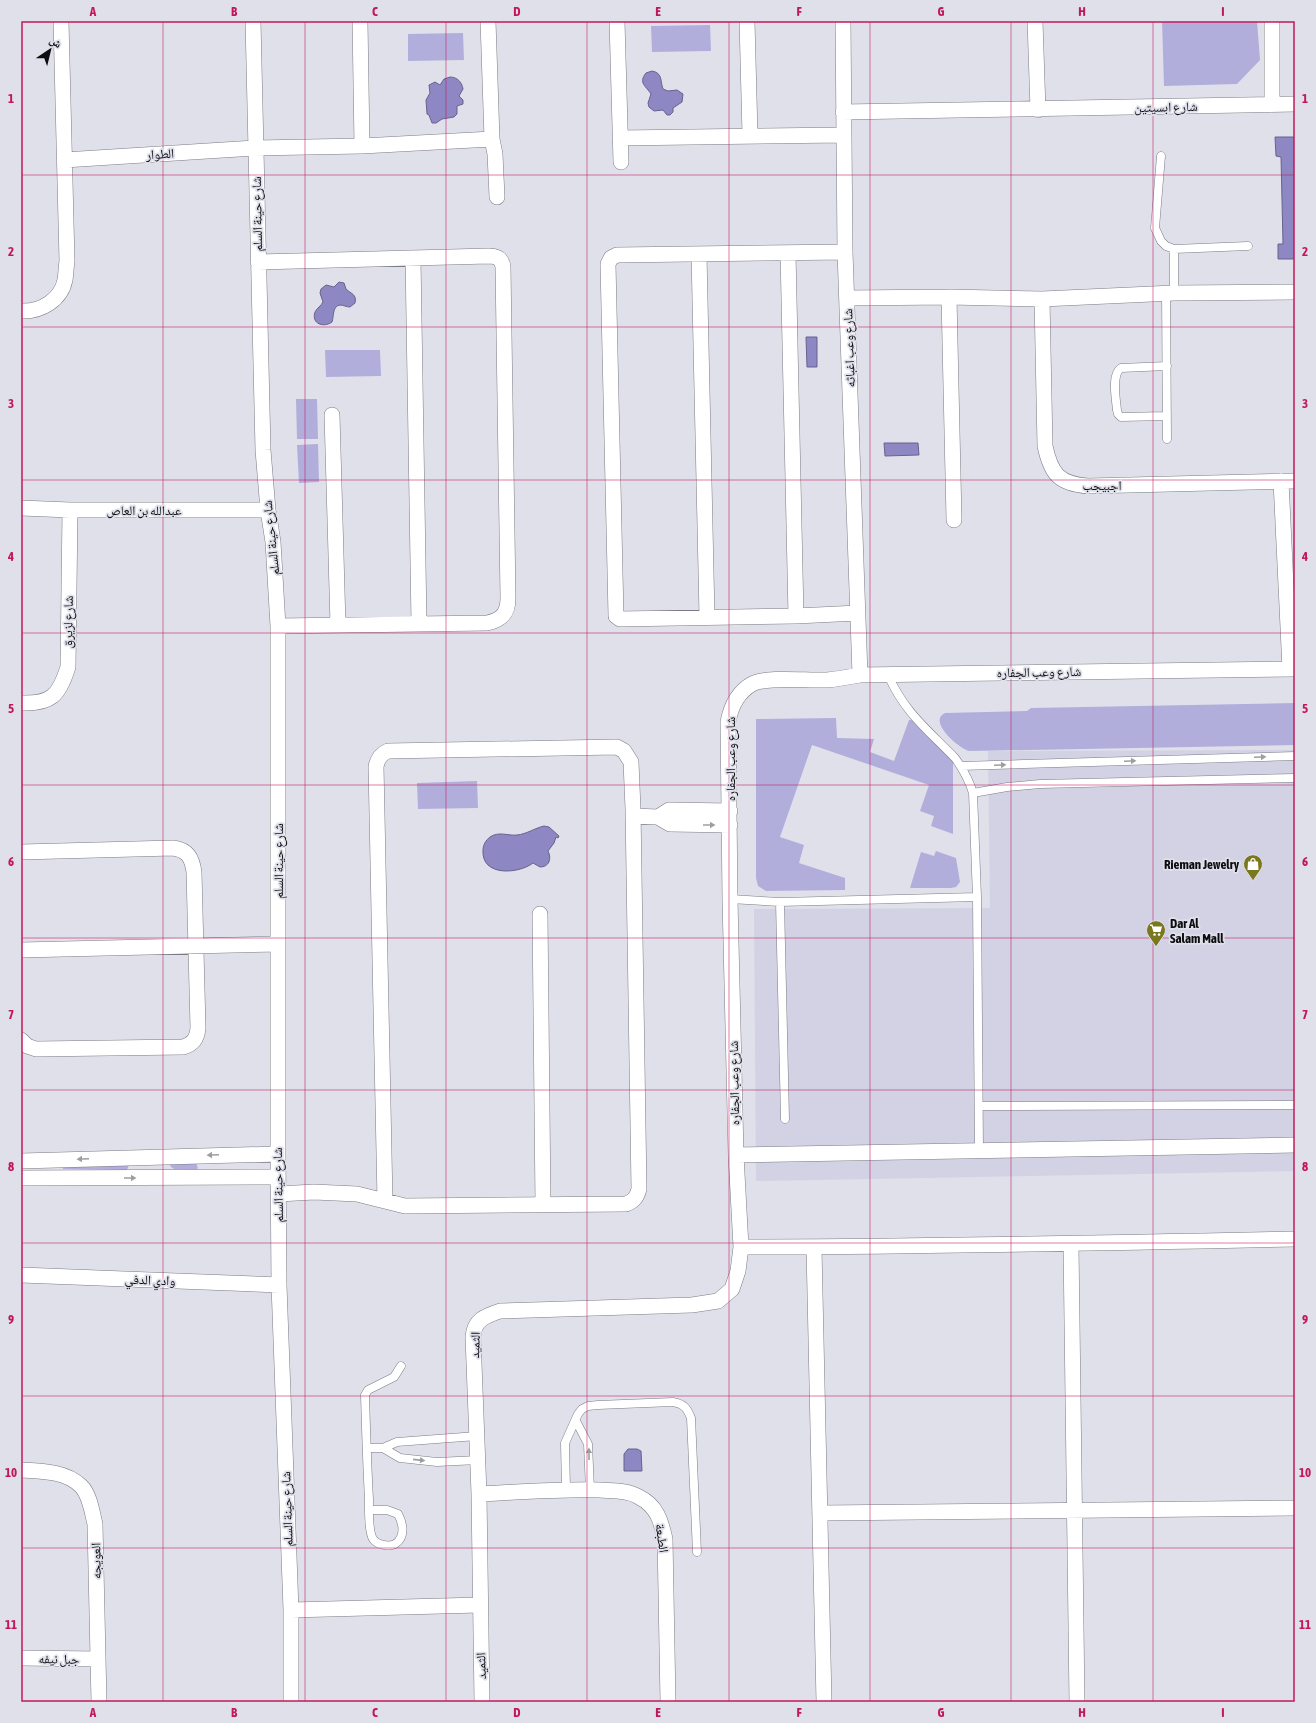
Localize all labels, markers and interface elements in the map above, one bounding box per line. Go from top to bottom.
text: A [89,4,97,19]
text: B [231,4,238,19]
text: C [372,4,378,19]
text: D [513,4,521,19]
text: E [655,4,661,19]
text: F [796,4,802,19]
text: G [938,4,945,19]
text: H [1078,4,1086,19]
text: I [1221,4,1225,19]
north arrow [30,30,70,70]
text: ش [46,34,64,52]
text: 1 [8,91,14,106]
text: 1 [1302,91,1308,106]
street label: شارع ابسيتين [1134,99,1198,117]
street label: الطوار [144,146,175,164]
street label: شارع حينة السلم [249,176,267,252]
text: 2 [8,244,14,259]
text: 2 [1302,244,1308,259]
street label: شارع وعب اغباثه [840,308,860,388]
text: 3 [8,396,14,411]
text: 3 [1302,396,1308,411]
street label: اجبيجب [1082,478,1122,493]
street label: شارع حينة السلم [260,500,284,576]
street label: عبدالله بن العاص [107,503,182,519]
text: 4 [7,549,14,564]
text: 4 [1301,549,1308,564]
street label: شارع لزيرق [60,596,78,648]
street label: شارع وعب الجفاره [997,664,1082,682]
text: 5 [8,701,14,716]
text: 5 [1302,701,1308,716]
street label: شارع وعب الجفاره [723,717,740,801]
one-way arrow [1254,754,1267,760]
one-way arrow [1124,758,1137,764]
one-way arrow [994,761,1006,768]
one-way arrow [703,822,716,828]
street label: شارع حينة السلم [271,823,288,899]
shop icon: Rieman Jewelry [1242,853,1264,881]
text: 6 [8,854,14,869]
text: 6 [1302,854,1308,869]
place label: Rieman Jewelry [1164,857,1240,872]
place label: Dar Al Salam Mall [1170,916,1224,946]
supermarket icon: Dar Al Salam Mall [1145,919,1167,947]
text: 7 [8,1007,14,1022]
text: 7 [1302,1007,1308,1022]
street label: شارع وعب الجفاره [726,1040,744,1125]
street label: شارع حينة السلم [270,1147,288,1223]
one-way arrow [207,1152,219,1159]
one-way arrow [76,1156,89,1162]
text: 8 [8,1159,14,1174]
text: 8 [1302,1159,1308,1174]
one-way arrow [124,1175,137,1181]
street label: وادي الدفي [124,1272,176,1292]
text: 9 [8,1312,14,1327]
text: 9 [1302,1312,1308,1327]
street label: الثميد [467,1331,483,1359]
one-way arrow [585,1448,592,1460]
one-way arrow [413,1456,425,1463]
text: 10 [5,1465,17,1480]
text: 10 [1299,1465,1311,1480]
street label: شارع حينة السلم [278,1471,298,1547]
street label: الطبعة [652,1523,671,1554]
street label: العويجه [88,1543,105,1579]
text: 11 [5,1617,17,1632]
text: 11 [1299,1617,1311,1632]
street label: جبل نيفه [39,1651,79,1668]
street label: الثميد [473,1652,489,1680]
text: A [89,1705,97,1720]
text: B [231,1705,238,1720]
text: C [372,1705,378,1720]
text: D [513,1705,521,1720]
text: E [655,1705,661,1720]
text: F [796,1705,802,1720]
text: G [938,1705,945,1720]
text: H [1078,1705,1086,1720]
text: I [1221,1705,1225,1720]

